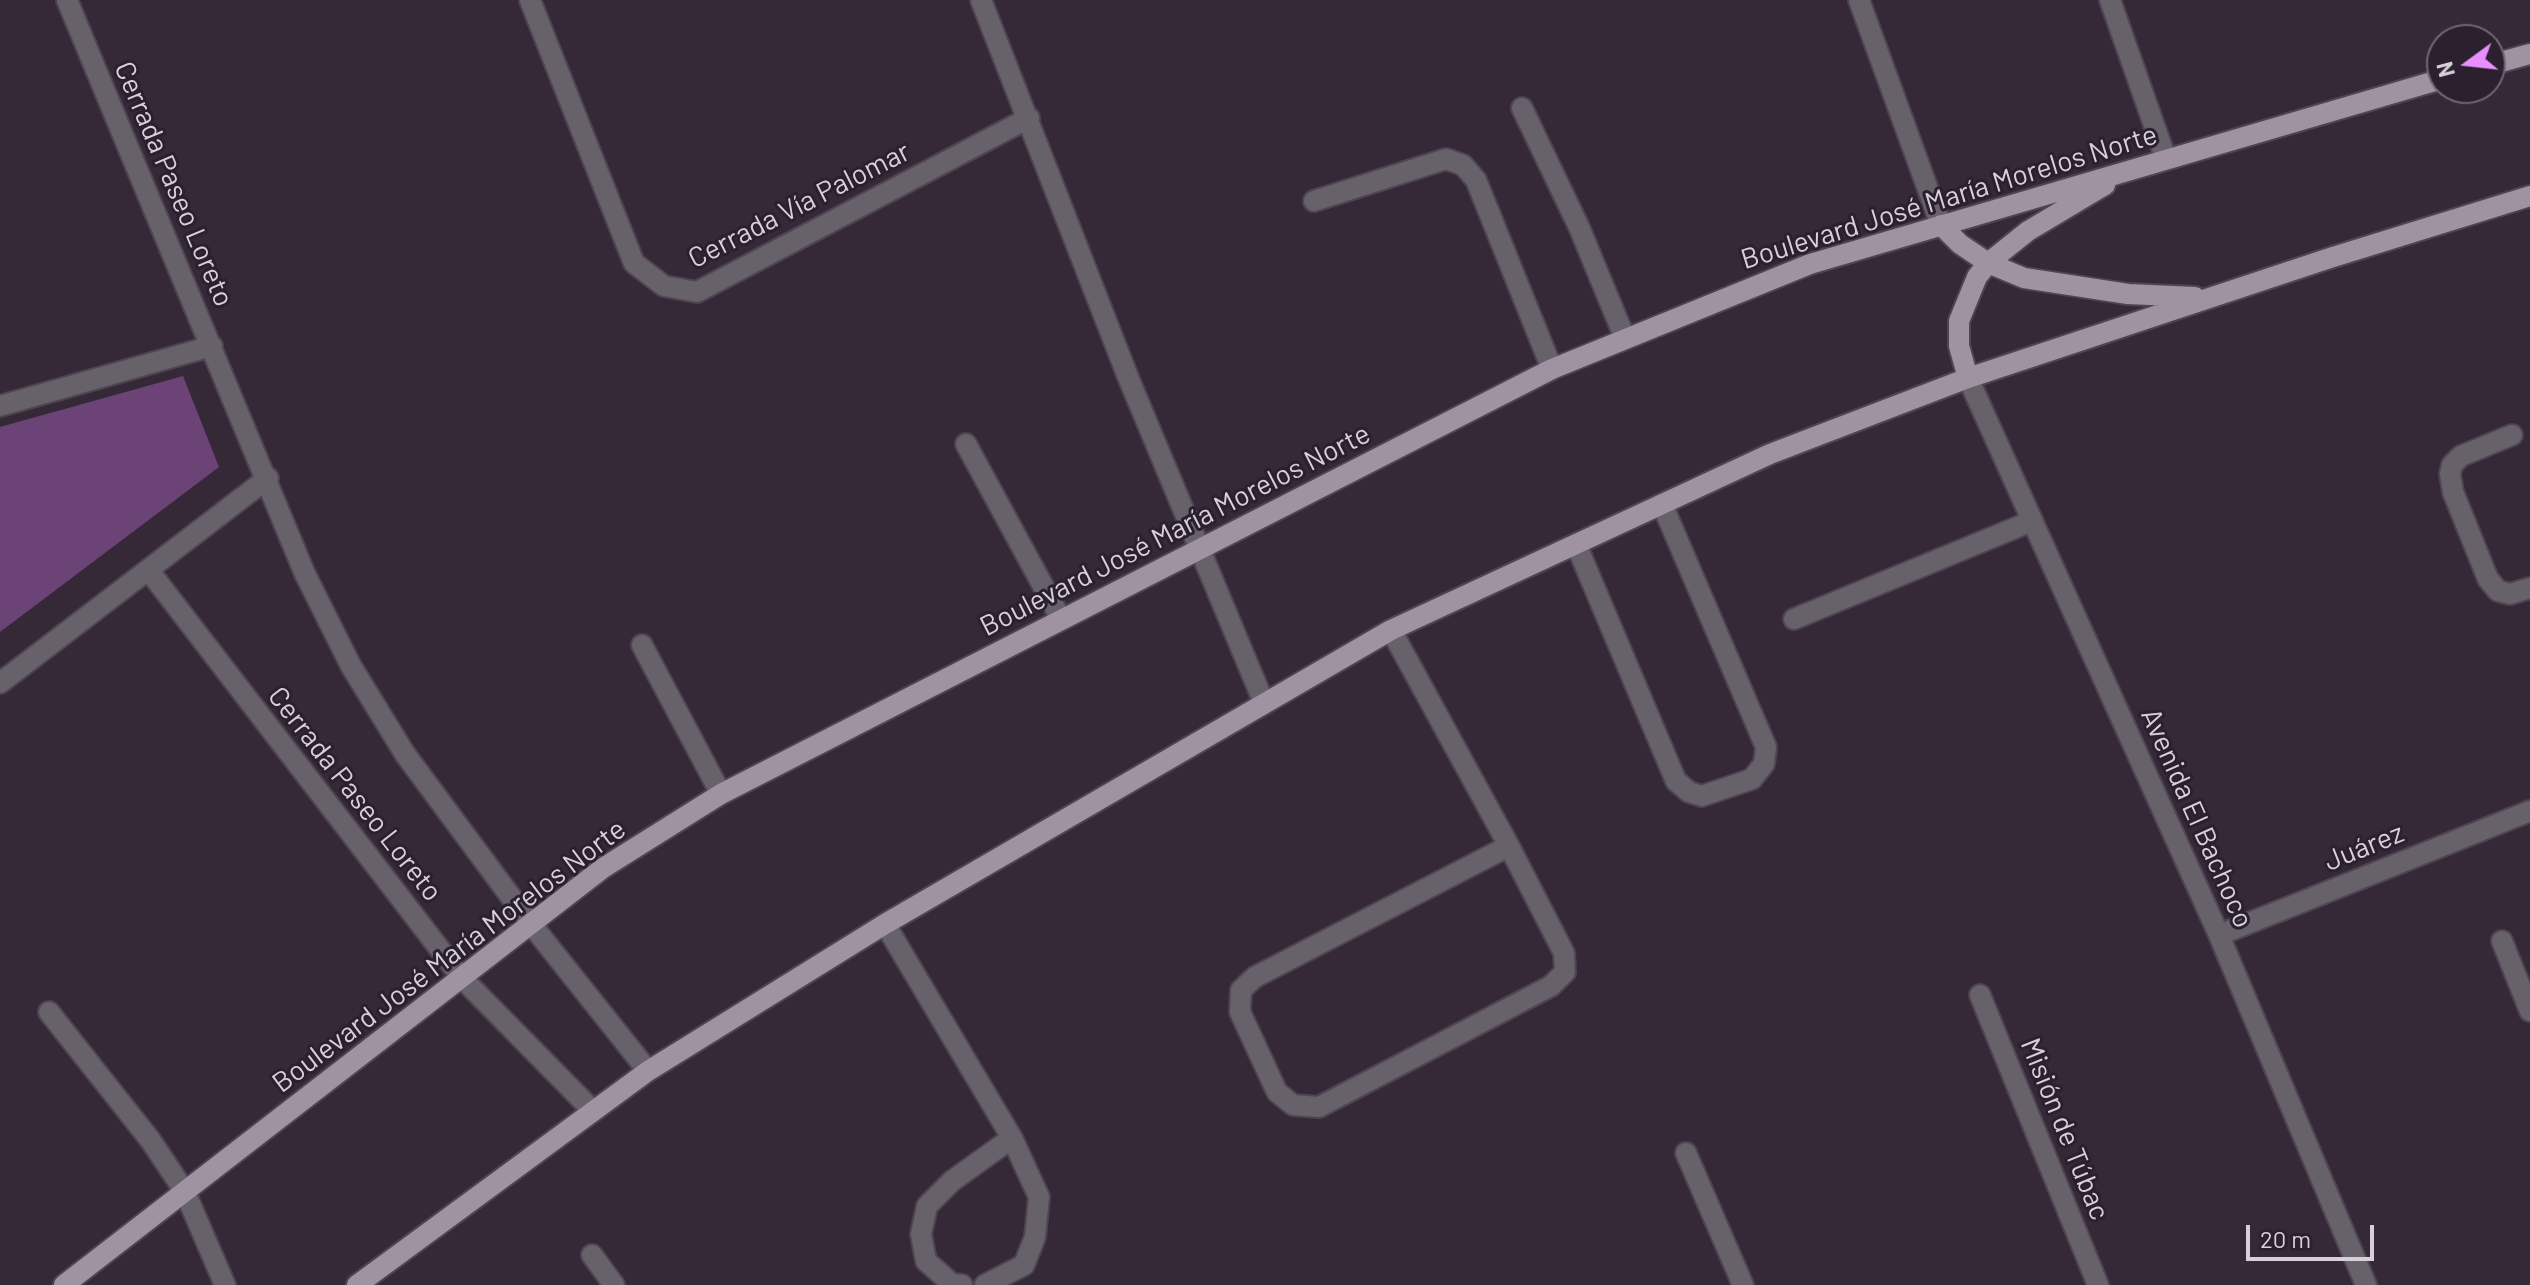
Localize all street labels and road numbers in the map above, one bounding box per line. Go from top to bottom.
street label: Cerrada Paseo Loreto [107,57,241,311]
street label: Boulevard José María Morelos Norte [1737,118,2161,276]
street label: Cerrada Vía Palomar [683,135,915,275]
street label: Boulevard José María Morelos Norte [974,417,1376,643]
street label: Cerrada Paseo Loreto [261,680,449,908]
street label: Avenida El Bachoco [2134,703,2260,933]
street label: Boulevard José María Morelos Norte [266,812,632,1100]
street label: Juárez [2319,816,2409,878]
street label: Misión de Túbac [2013,1033,2117,1225]

